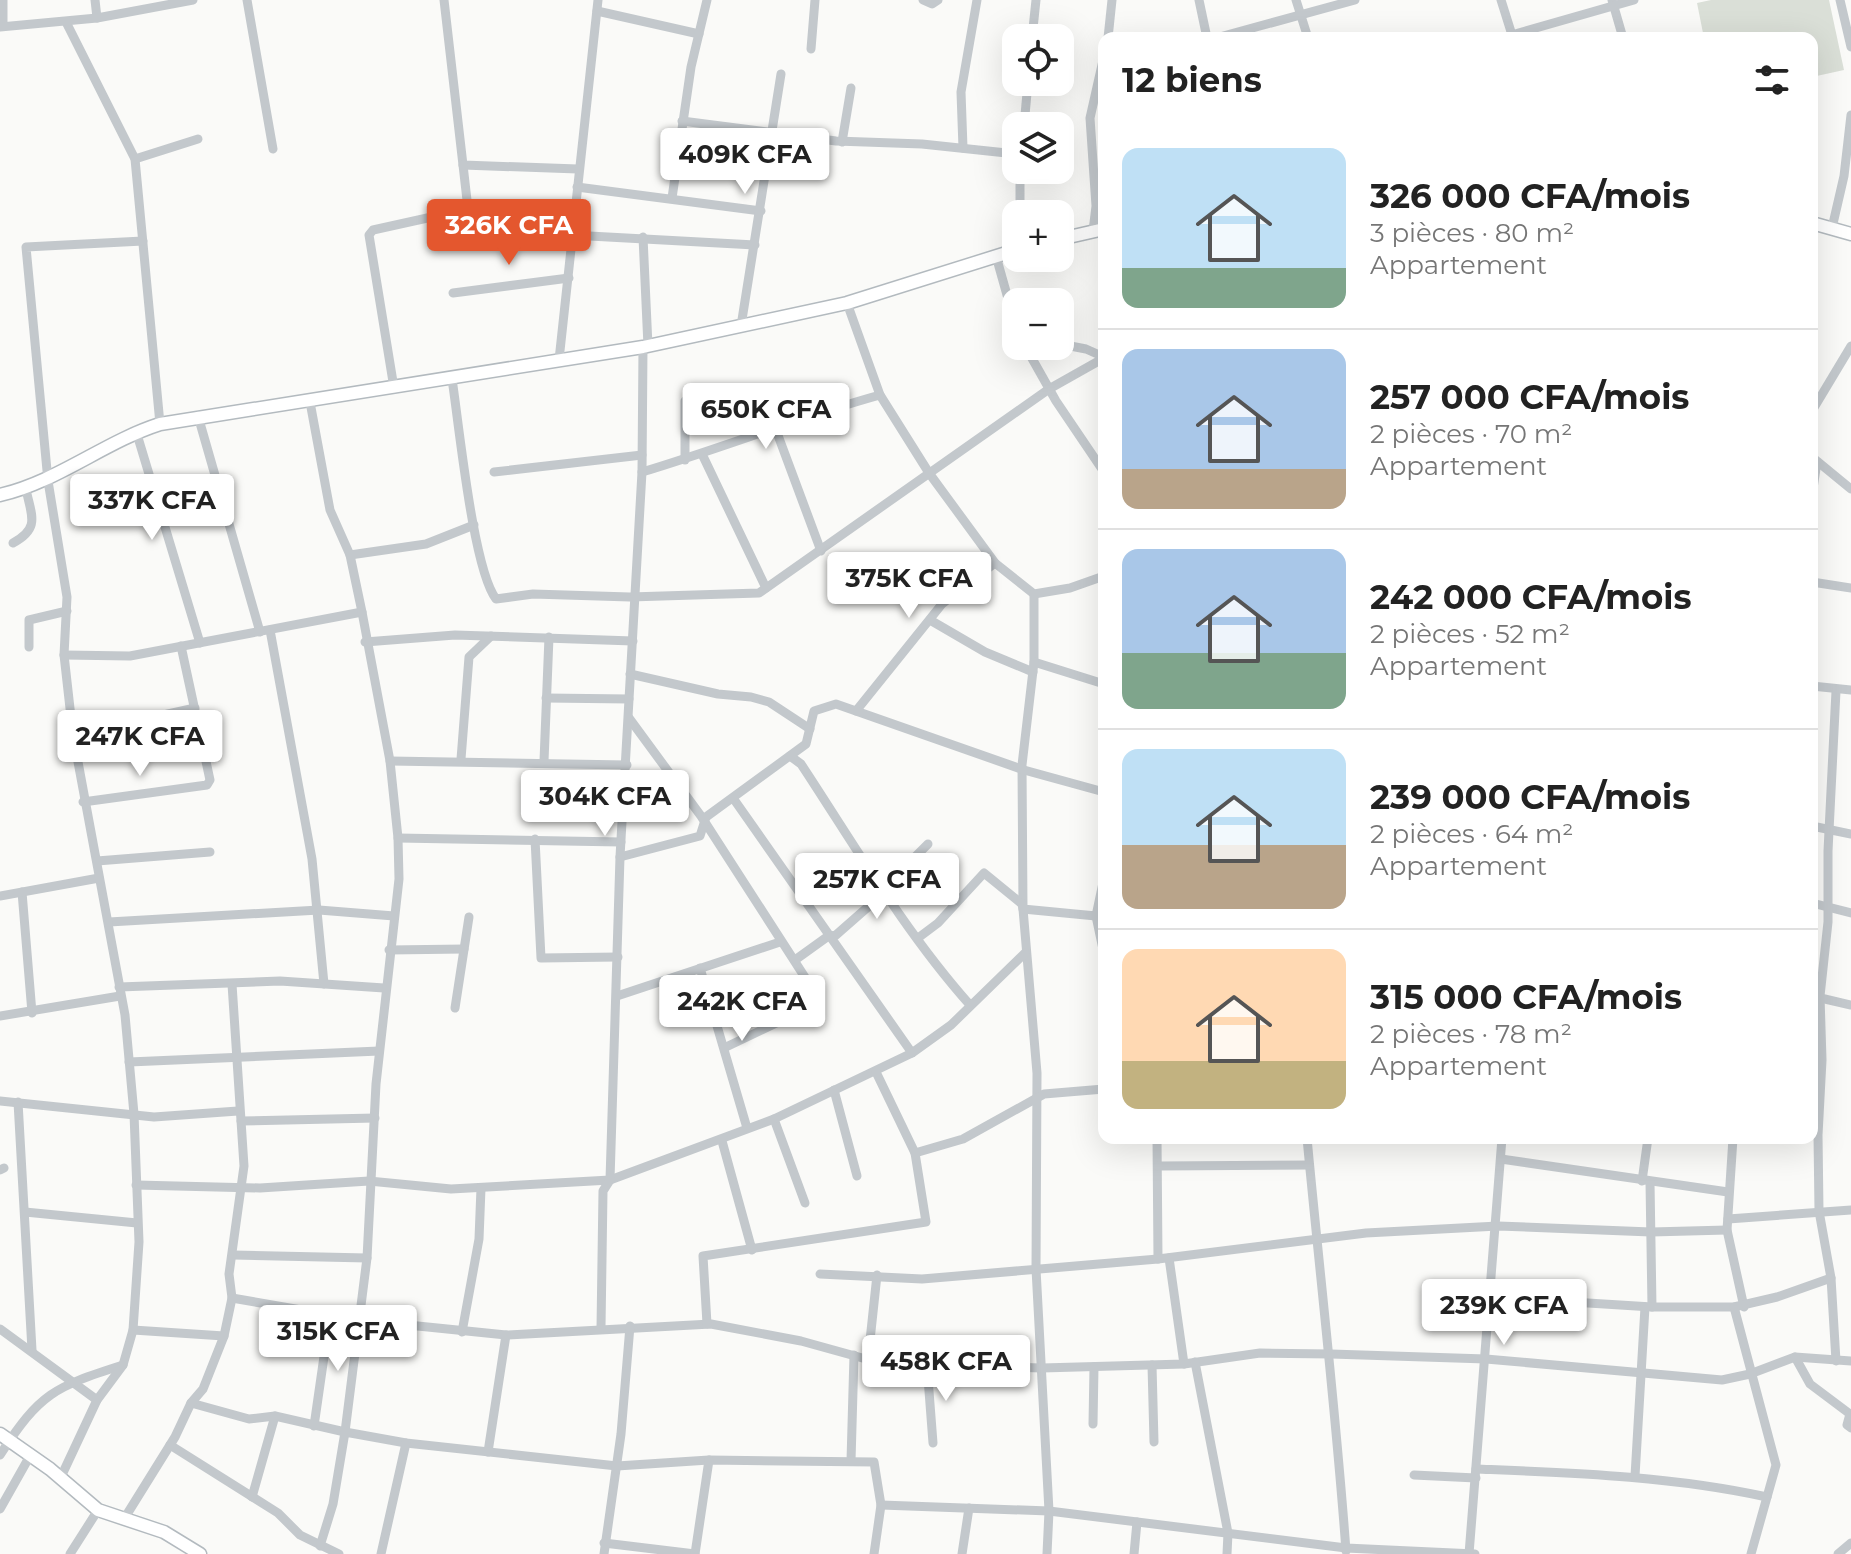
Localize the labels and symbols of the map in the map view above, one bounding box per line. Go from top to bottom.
pin: 409K CFA [662,128,828,196]
pin: 326K CFA [426,199,592,267]
pin: 650K CFA [683,383,849,451]
pin: 337K CFA [69,474,235,542]
pin: 375K CFA [826,552,992,620]
pin: 247K CFA [57,710,223,778]
pin: 304K CFA [522,770,688,838]
pin: 257K CFA [794,853,960,921]
pin: 242K CFA [659,975,825,1043]
pin: 239K CFA [1421,1279,1587,1347]
pin: 315K CFA [255,1305,421,1373]
pin: 458K CFA [863,1335,1029,1403]

